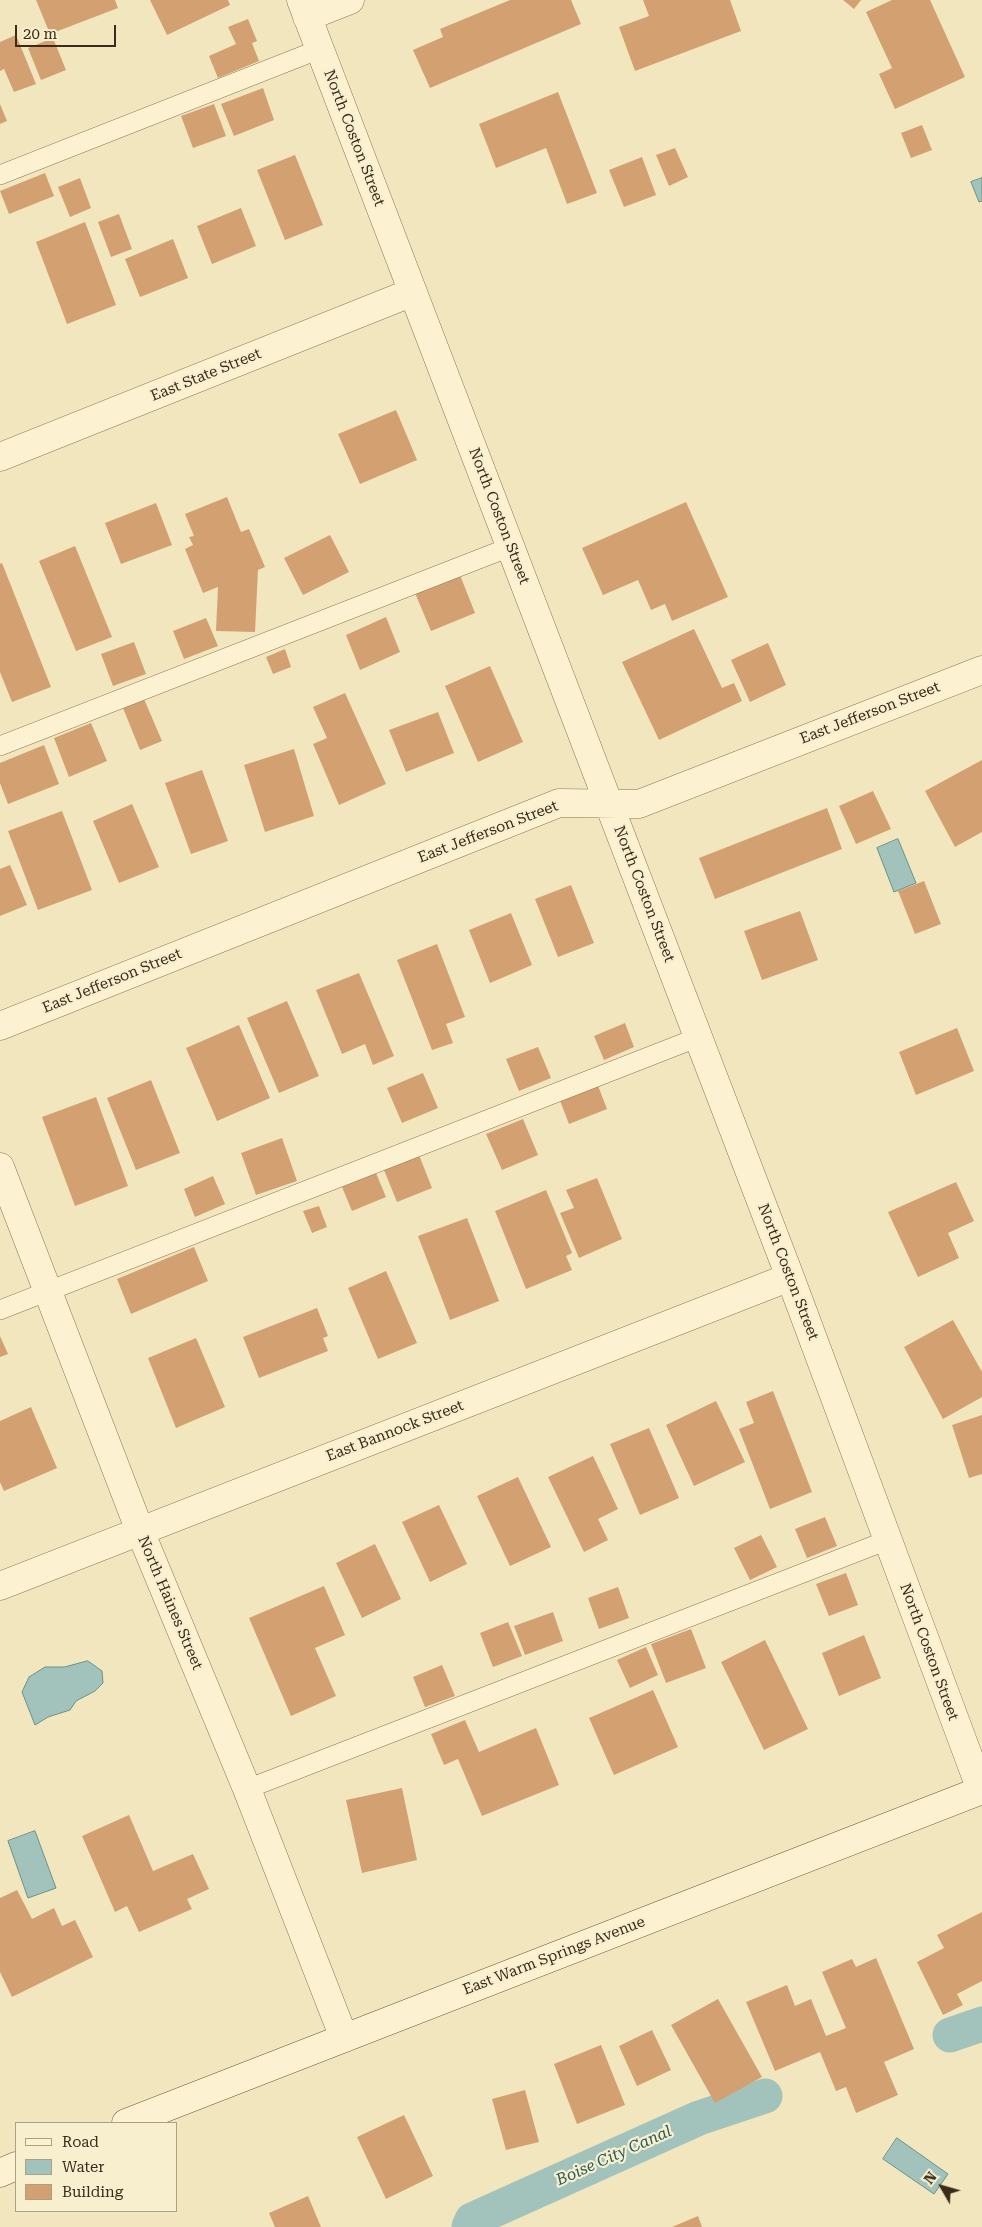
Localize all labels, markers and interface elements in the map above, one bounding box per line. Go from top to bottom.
scale bar [18,15,119,47]
text: 20 m [23,25,57,43]
street label: North Coston Street [320,67,388,209]
street label: East State Street [148,345,264,405]
street label: North Coston Street [465,445,533,587]
street label: East Jefferson Street [797,678,943,748]
street label: East Jefferson Street [415,797,561,867]
street label: North Coston Street [610,823,678,965]
street label: East Jefferson Street [40,945,184,1017]
street label: North Coston Street [754,1201,822,1343]
street label: East Bannock Street [324,1396,466,1466]
street label: North Haines Street [134,1533,206,1673]
street label: North Coston Street [896,1581,962,1723]
street label: East Warm Springs Avenue [460,1913,648,1999]
legend [15,2122,178,2212]
water label: Boise City Canal [553,2122,675,2190]
text: Road [62,2133,99,2151]
text: Water [62,2158,104,2176]
north arrow [917,2162,967,2212]
text: N [921,2169,940,2187]
text: Building [62,2183,123,2201]

